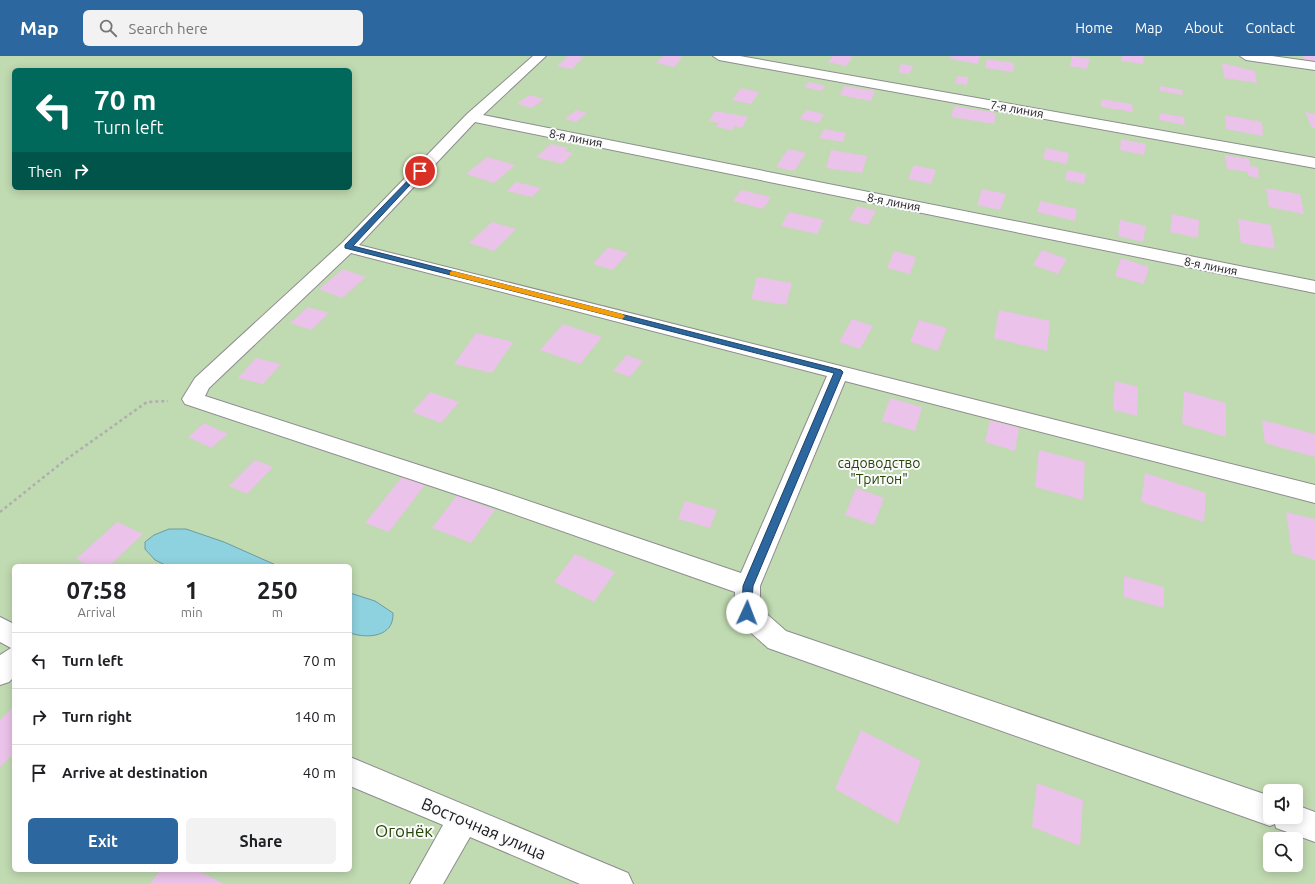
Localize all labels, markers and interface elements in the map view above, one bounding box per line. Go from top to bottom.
search box [83,10,363,46]
text: Map [20,17,59,39]
icon: search [97,17,119,39]
text: Search here [129,20,208,37]
text: Home [1075,20,1113,36]
text: Map [1135,20,1163,36]
text: About [1185,20,1224,36]
text: Contact [1246,20,1295,36]
icon: left [28,84,80,136]
text: 70 m [94,84,156,115]
street label: 7-я линия [989,98,1045,120]
text: Turn left [94,117,164,137]
street label: 8-я линия [548,126,604,150]
pin [403,154,437,188]
icon: right [70,160,92,182]
icon: arrive [409,160,431,182]
text: Then [28,163,62,180]
street label: 8-я линия [866,190,922,214]
street label: 8-я линия [1183,254,1239,278]
park label: садоводство "Тритон" [837,455,921,487]
text: 07:58 [66,577,126,604]
text: 1 [185,577,198,604]
text: 250 [257,577,298,604]
position arrow [726,592,768,634]
text: Arrival [77,605,115,619]
text: min [181,605,203,619]
text: m [272,605,283,619]
icon: left [28,650,50,672]
text: Turn left [62,652,123,669]
text: 70 m [303,652,336,669]
icon: right [28,706,50,728]
text: Turn right [62,708,132,725]
text: 140 m [294,708,336,725]
icon: arrive [28,762,50,784]
text: Arrive at destination [62,764,208,781]
text: 40 m [303,764,336,781]
map controls [1263,784,1303,872]
button: sound [1263,784,1303,824]
street label: Восточная улица [419,793,549,863]
button: Exit [28,818,178,864]
button: Share [186,818,336,864]
park label: Огонёк [375,821,433,840]
button: search [1263,832,1303,872]

